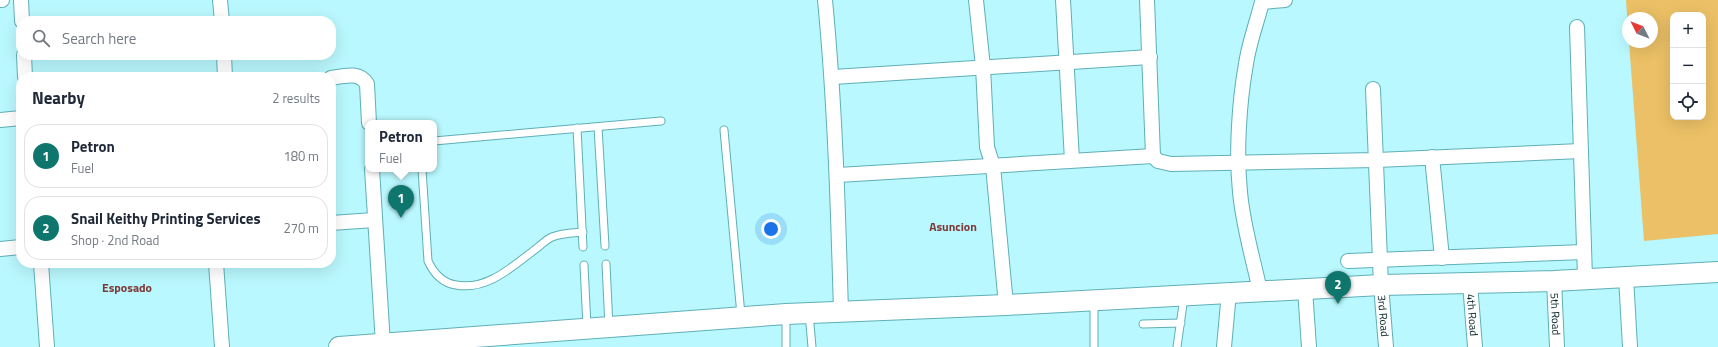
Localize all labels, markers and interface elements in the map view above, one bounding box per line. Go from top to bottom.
north arrow [1622,12,1658,48]
map controls [1670,12,1706,120]
button: + [1670,12,1706,48]
search box [16,16,336,60]
icon: search [30,27,52,49]
text: Search here [62,27,136,50]
button: − [1670,48,1706,84]
button: locate [1670,84,1706,120]
text: Nearby [32,85,85,111]
text: 2 results [272,88,320,108]
popup [365,120,437,172]
text: Petron [379,125,423,148]
text: Petron [71,135,115,158]
text: 1 [42,146,50,166]
text: 180 m [283,146,319,166]
text: Fuel [379,148,402,168]
text: Fuel [71,158,94,178]
pin: 1 [388,185,414,218]
text: Snail Keithy Printing Services [71,207,261,230]
district label: Asuncion [929,217,977,236]
text: 2 [42,218,50,238]
text: 270 m [283,218,319,238]
your location [761,219,781,239]
text: Shop · 2nd Road [71,230,159,250]
pin: 2 [1325,271,1351,304]
district label: Esposado [102,278,152,297]
street label: 4th Road [1463,293,1482,337]
street label: 5th Road [1547,293,1564,336]
street label: 3rd Road [1374,294,1393,337]

